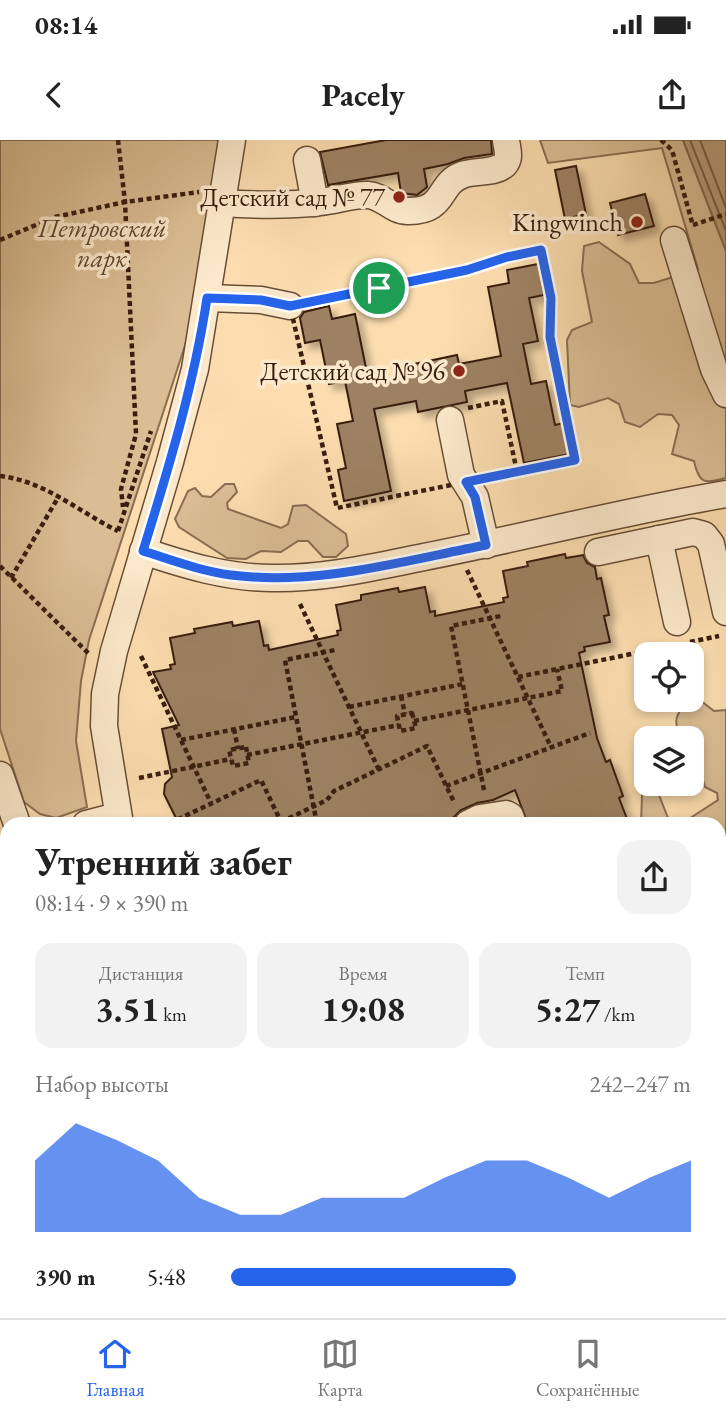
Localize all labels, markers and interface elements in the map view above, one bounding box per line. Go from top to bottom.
text: 08:14 [35,8,97,42]
text: Pacely [321,74,405,116]
icon: back [35,76,73,114]
icon: share [653,76,691,114]
place label: Детский сад № 77 [200,180,386,214]
marker: Детский сад № 77 [391,189,407,205]
place label: Kingwinch [512,205,623,239]
park label: Петровский парк [37,211,166,275]
marker: Kingwinch [629,214,645,230]
pin [349,258,409,318]
icon: arrive [360,269,398,307]
place label: Детский сад № 96 [260,354,445,388]
marker: Детский сад № 96 [451,363,467,379]
map controls [634,642,704,796]
button: locate [634,642,704,712]
button: layers [634,726,704,796]
text: Утренний забег [35,837,292,886]
button: share [617,840,691,914]
text: 08:14 · 9 × 390 m [35,888,188,918]
text: Дистанция [99,961,183,986]
text: Время [339,961,387,986]
text: Темп [565,961,605,986]
text: 3.51 [95,986,159,1031]
text: 19:08 [321,986,405,1031]
text: 5:27 [535,986,600,1031]
text: km [159,1002,187,1027]
text: /km [600,1002,635,1027]
text: Набор высоты [35,1069,169,1099]
text: 242–247 m [590,1069,691,1099]
text: 390 m [35,1262,96,1292]
text: 5:48 [147,1262,186,1292]
tab: Главная [87,1335,144,1402]
tab: Карта [317,1335,363,1402]
tab: Сохранённые [536,1335,639,1402]

